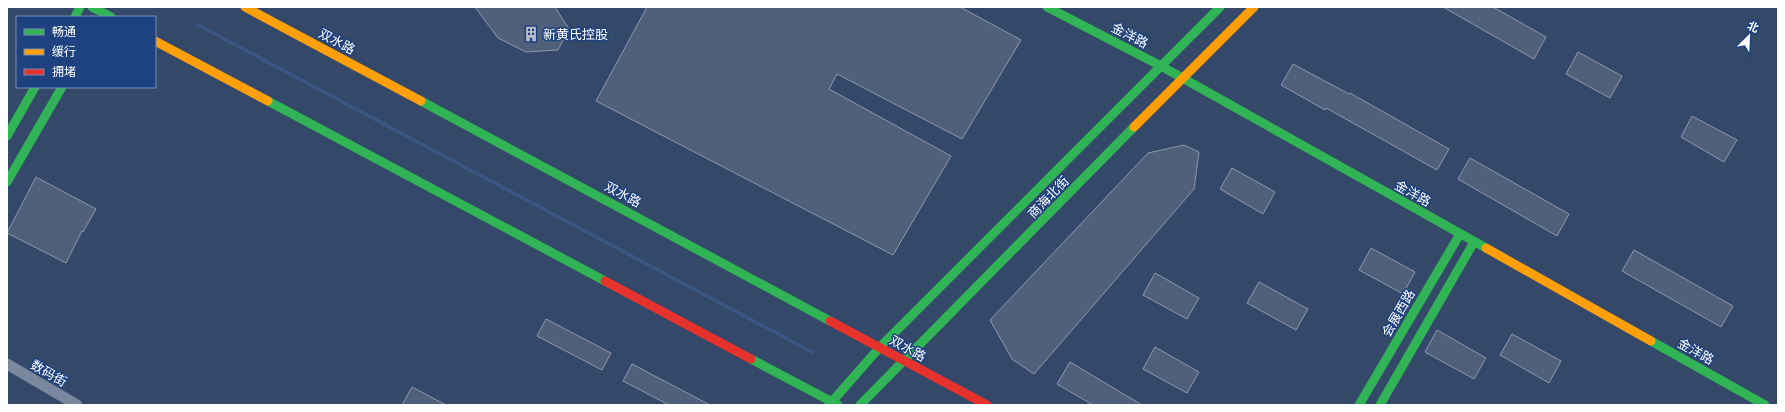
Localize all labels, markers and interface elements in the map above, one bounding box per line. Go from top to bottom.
legend [16,16,156,88]
north arrow [1729,16,1769,56]
text: 北 [1745,17,1761,35]
street label: 金洋路 [1109,18,1151,52]
text: 畅通 [52,23,76,40]
street label: 双水路 [316,24,358,58]
building icon: 新黄氏控股 [522,25,540,43]
place label: 新黄氏控股 [543,25,608,43]
text: 缓行 [52,43,76,60]
text: 拥堵 [52,63,76,80]
street label: 商海北街 [1023,172,1073,222]
street label: 金洋路 [1392,176,1434,210]
street label: 双水路 [602,177,644,211]
street label: 会展西路 [1377,286,1419,340]
street label: 双水路 [887,331,929,365]
street label: 金洋路 [1675,334,1717,368]
street label: 数码街 [28,355,70,391]

